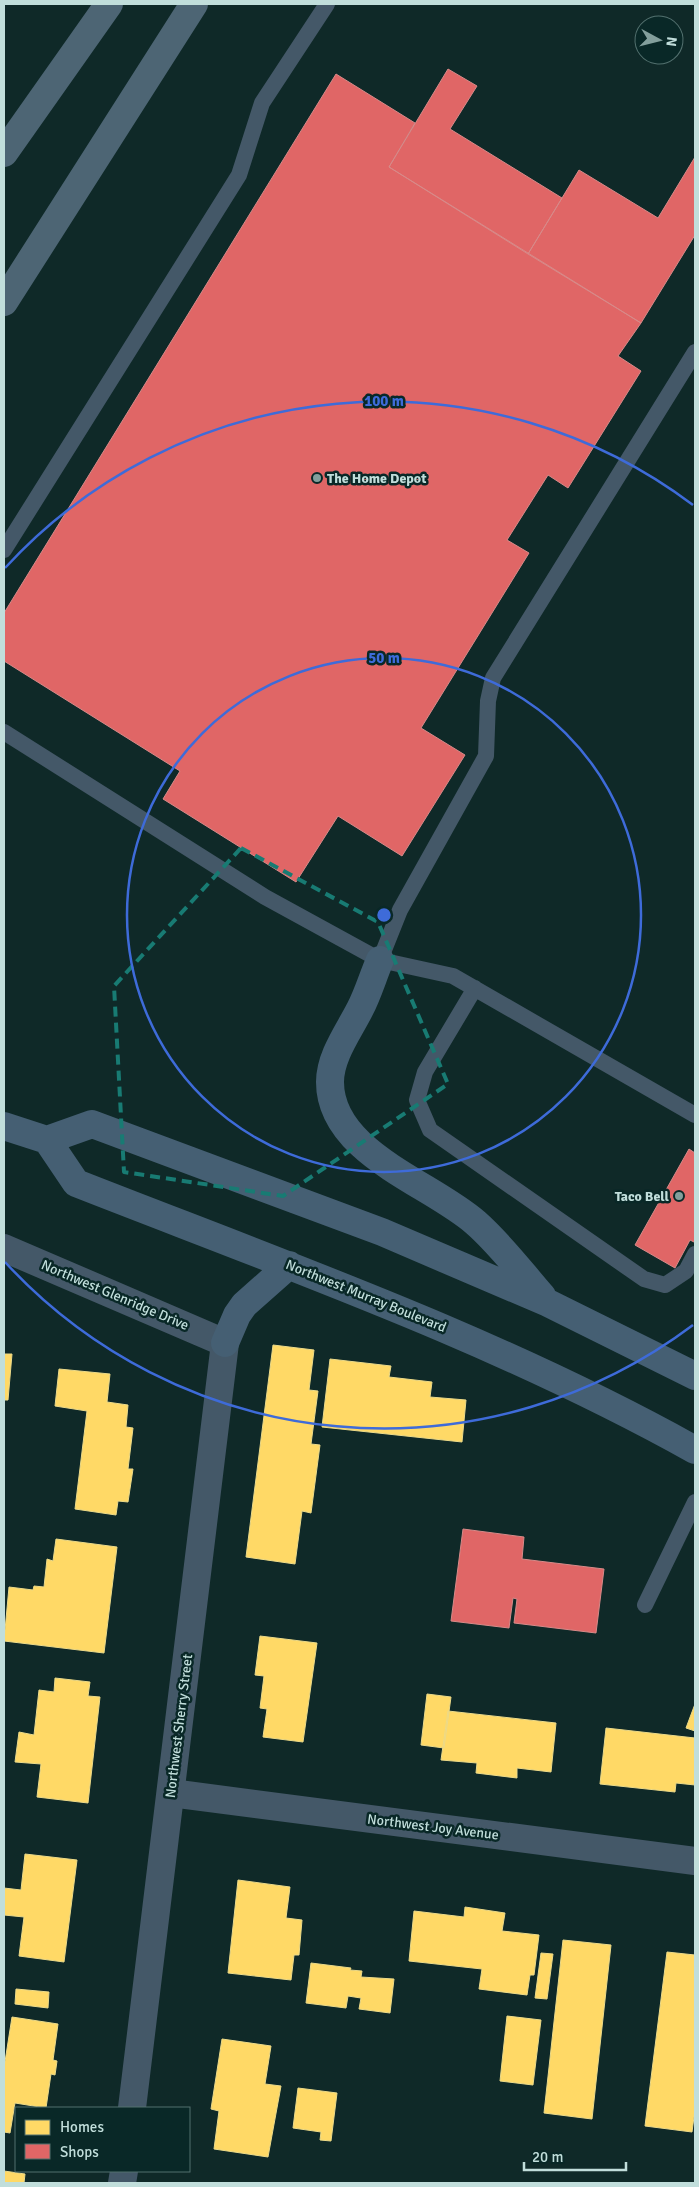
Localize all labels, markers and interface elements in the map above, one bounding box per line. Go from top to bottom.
north arrow [634,15,684,65]
text: N [662,36,680,47]
text: 100 m [364,392,404,410]
place label: The Home Depot [327,470,427,487]
marker: The Home Depot [311,472,323,484]
text: 50 m [368,649,400,667]
centre of rings [375,906,393,924]
place label: Taco Bell [615,1188,670,1205]
marker: Taco Bell [673,1190,685,1202]
street label: Northwest Glenridge Drive [39,1256,191,1334]
street label: Northwest Murray Boulevard [283,1256,449,1336]
street label: Northwest Sherry Street [162,1653,196,1799]
street label: Northwest Joy Avenue [366,1810,500,1844]
legend [15,2107,190,2172]
text: Homes [60,2118,104,2136]
scale bar [524,2140,626,2172]
text: Shops [60,2143,99,2161]
text: 20 m [532,2148,563,2166]

